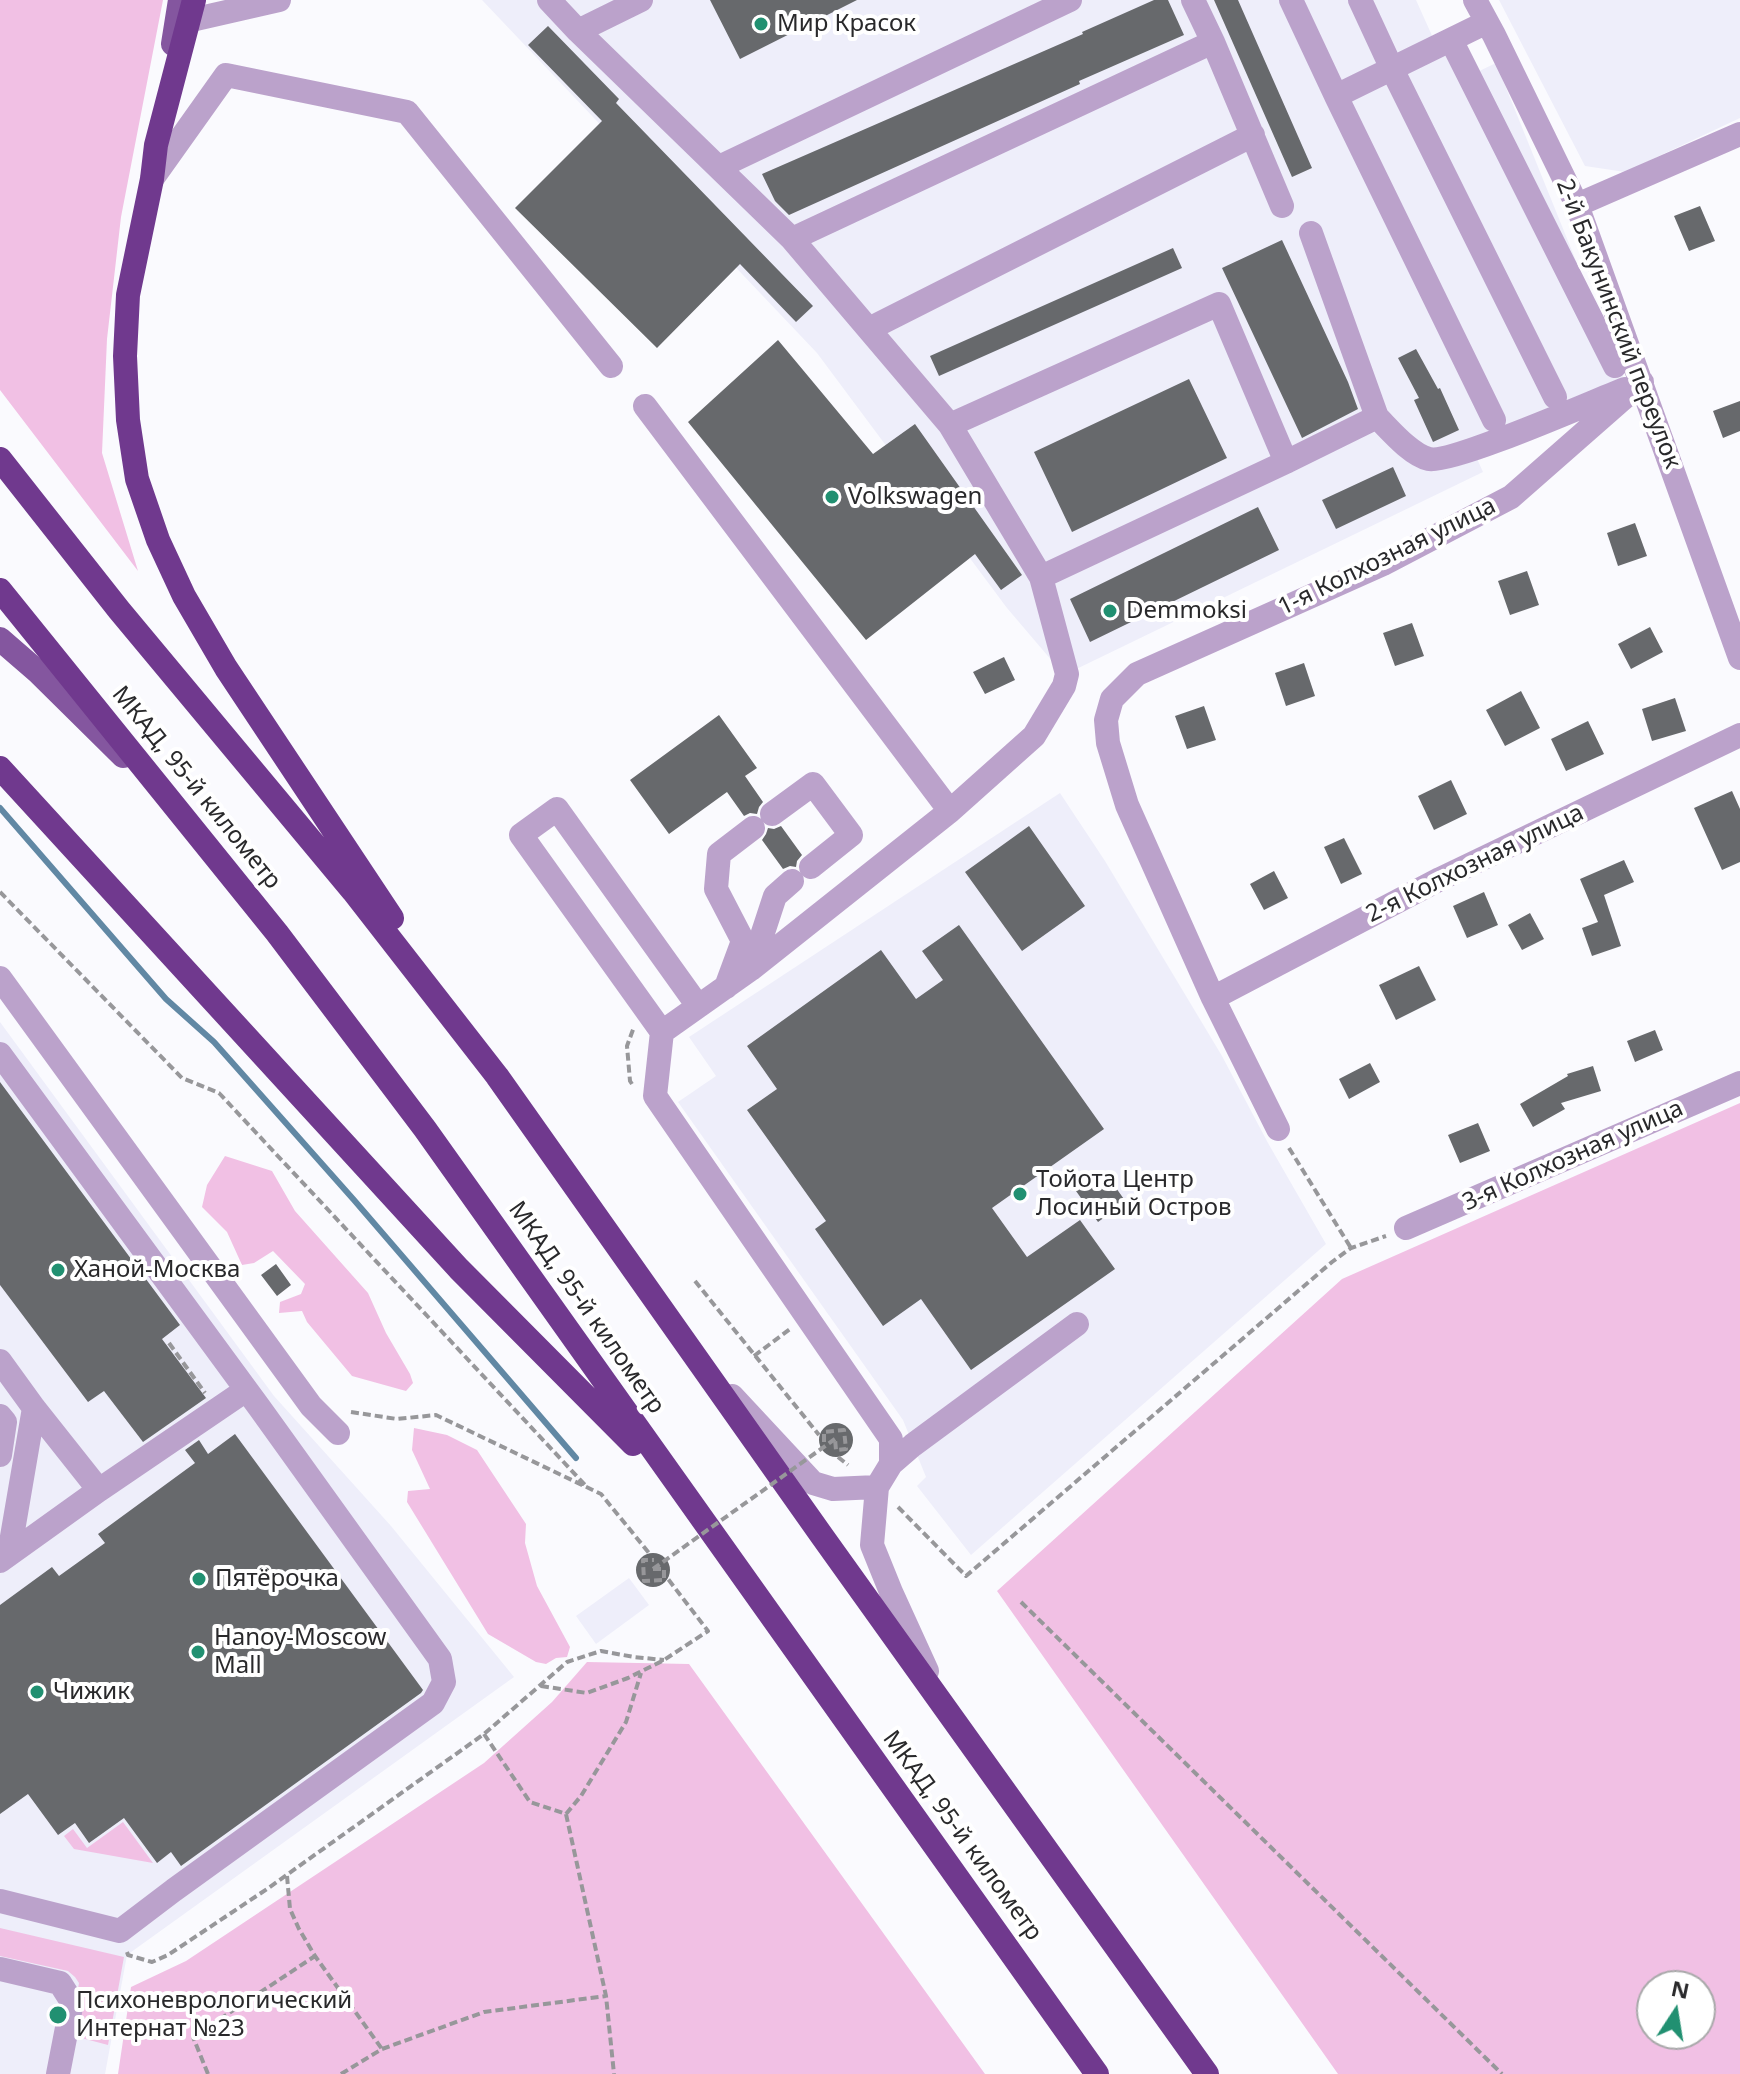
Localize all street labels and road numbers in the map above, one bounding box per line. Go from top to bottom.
street label: 2-й Бакунинский переулок [1549,175,1687,473]
street label: 1-я Колхозная улица [1274,492,1500,622]
street label: МКАД, 95-й километр [105,681,287,895]
street label: 2-я Колхозная улица [1362,799,1588,929]
street label: 3-я Колхозная улица [1458,1094,1688,1218]
street label: МКАД, 95-й километр [502,1196,670,1420]
street label: МКАД, 95-й километр [876,1725,1048,1947]

